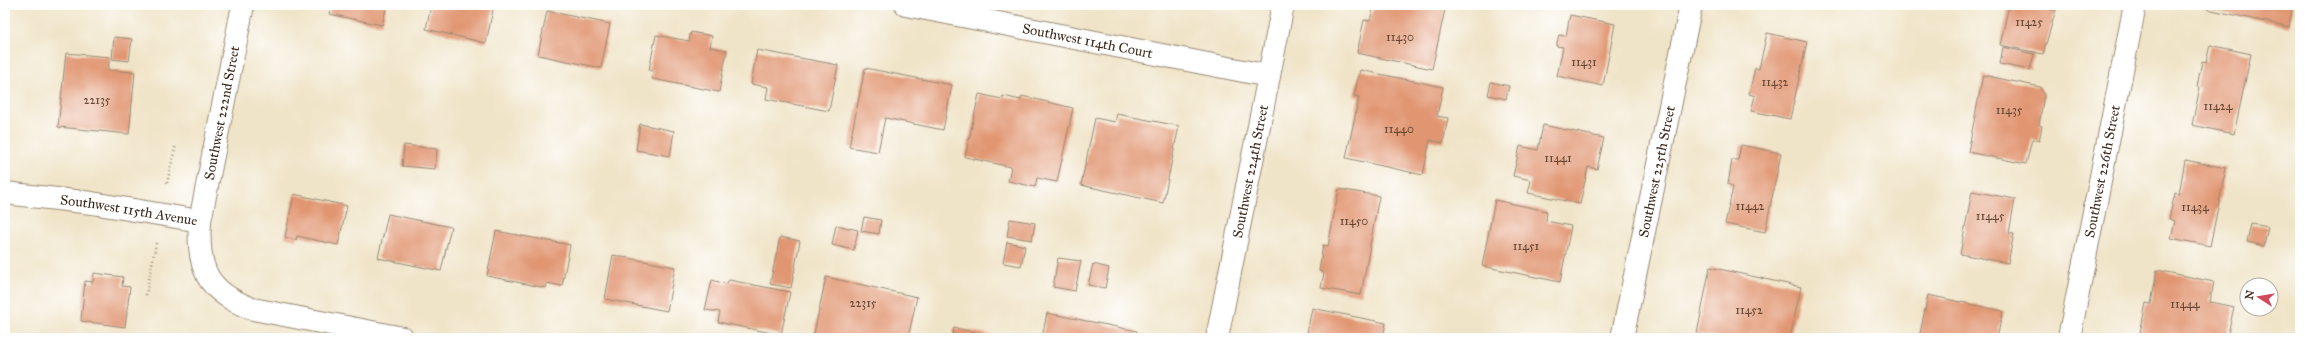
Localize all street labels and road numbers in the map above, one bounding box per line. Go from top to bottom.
street label: Southwest 114th Court [1021,19,1154,62]
street label: Southwest 222nd Street [201,44,243,181]
street label: Southwest 224th Street [1229,103,1272,239]
street label: Southwest 226th Street [2081,103,2124,239]
street label: Southwest 225th Street [1635,104,1678,239]
street label: Southwest 115th Avenue [59,191,199,229]

